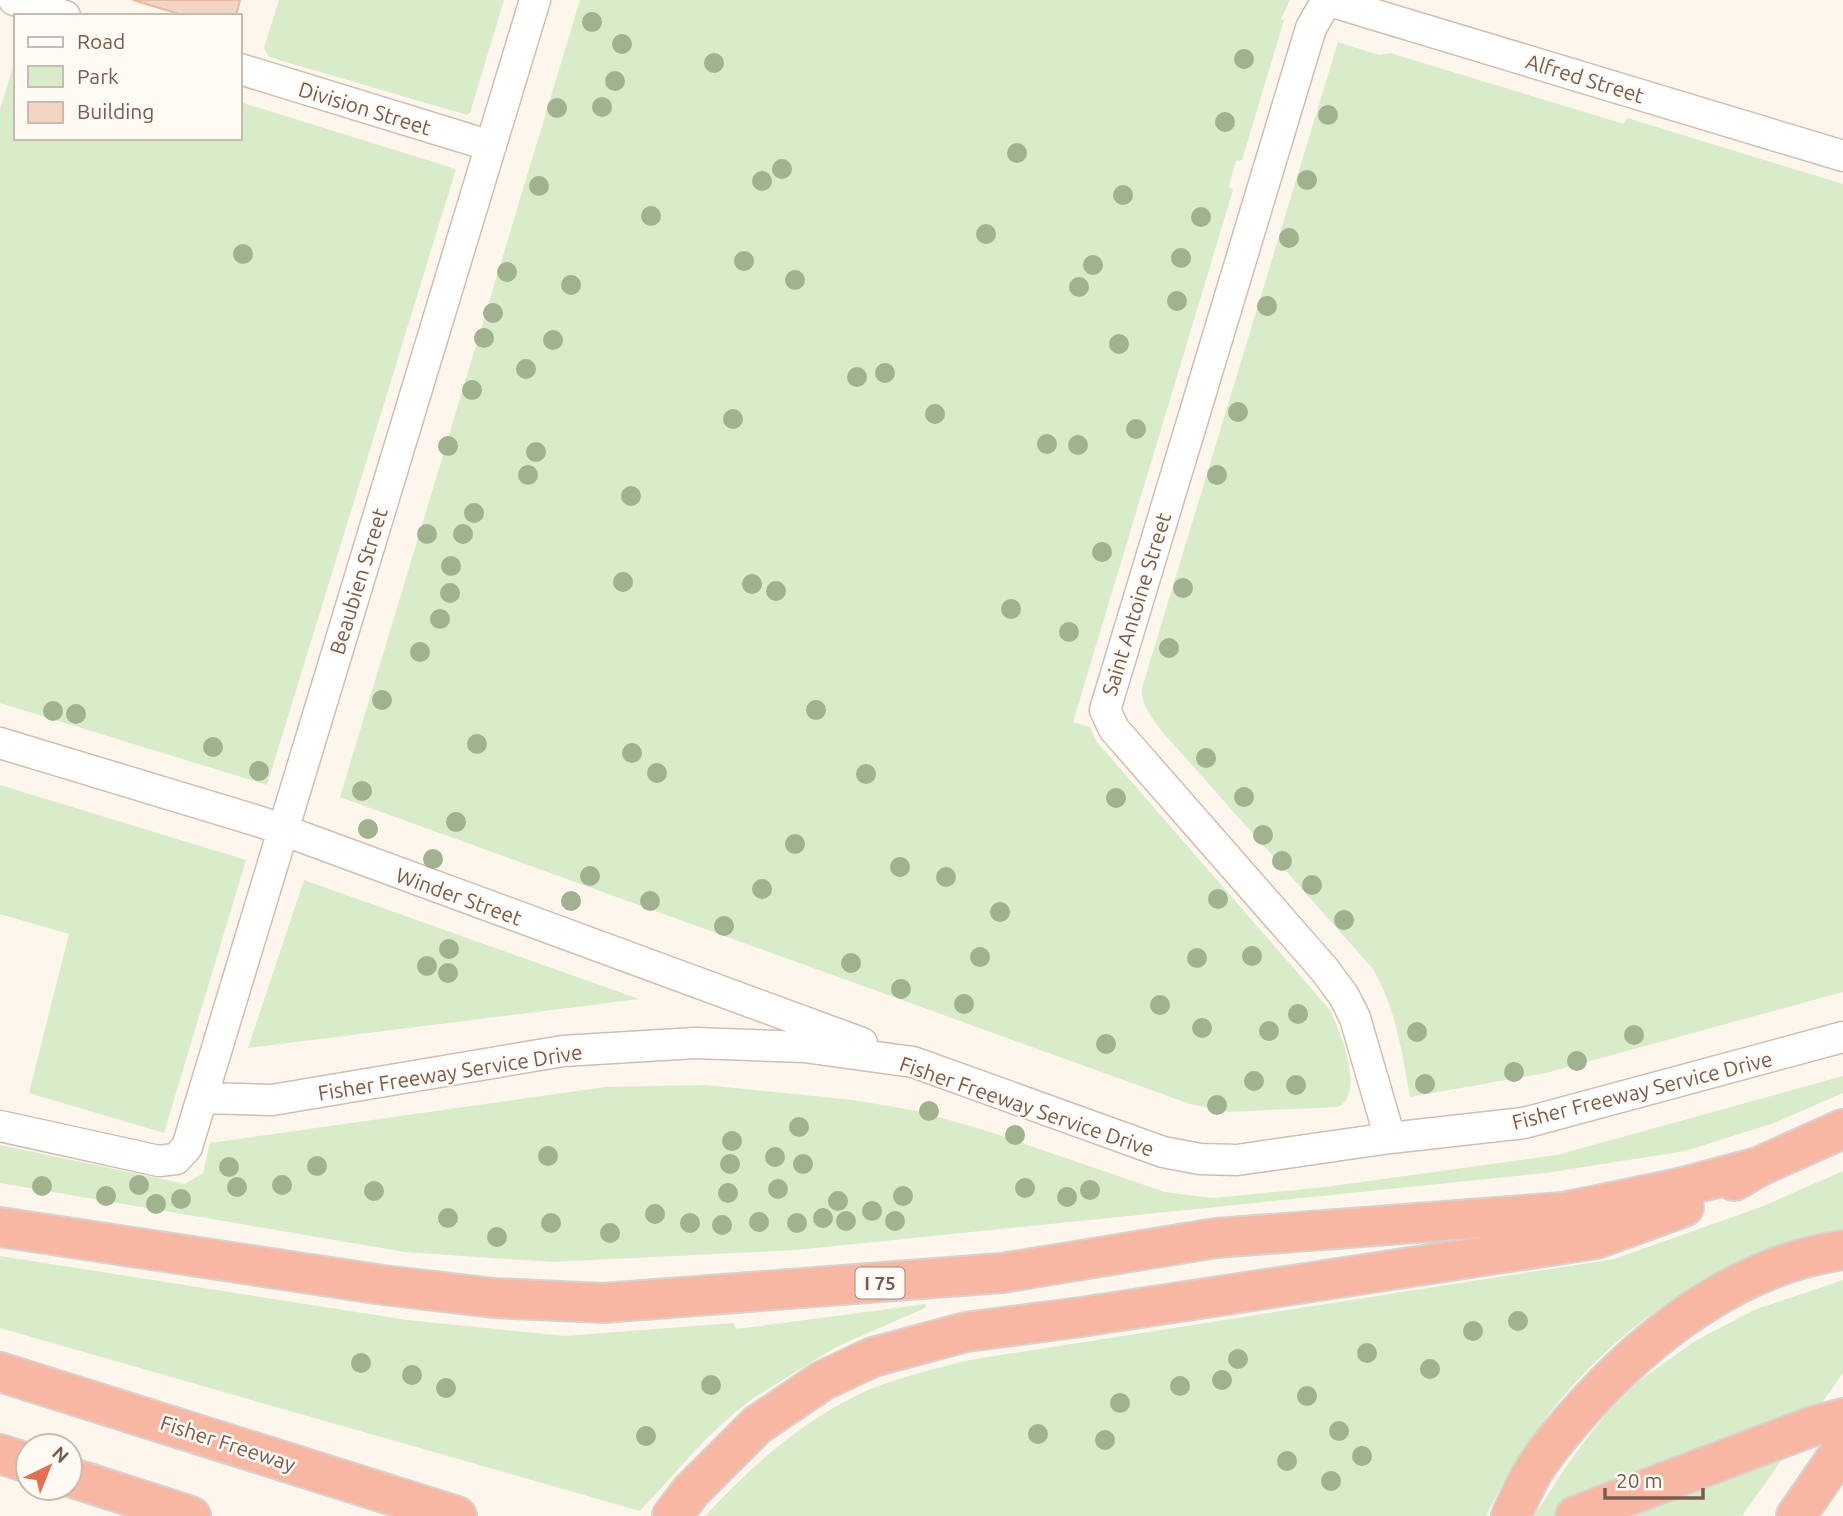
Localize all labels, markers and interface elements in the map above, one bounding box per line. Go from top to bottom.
legend [14,14,242,140]
text: Road [77,29,125,53]
street label: Alfred Street [1523,49,1647,107]
text: Park [77,64,119,88]
street label: Division Street [296,76,434,140]
text: Building [77,99,154,123]
street label: Beaubien Street [324,505,392,657]
street label: Saint Antoine Street [1097,510,1175,698]
street label: Winder Street [393,862,525,930]
street label: Fisher Freeway Service Drive [316,1039,584,1105]
street label: Fisher Freeway Service Drive [1509,1046,1775,1134]
street label: Fisher Freeway Service Drive [897,1051,1157,1161]
road number: I 75 [856,1268,904,1298]
street label: Fisher Freeway [157,1410,299,1476]
north arrow [14,1432,84,1502]
text: N [48,1442,73,1467]
scale bar [1605,1456,1703,1500]
text: 20 m [1616,1468,1663,1492]

